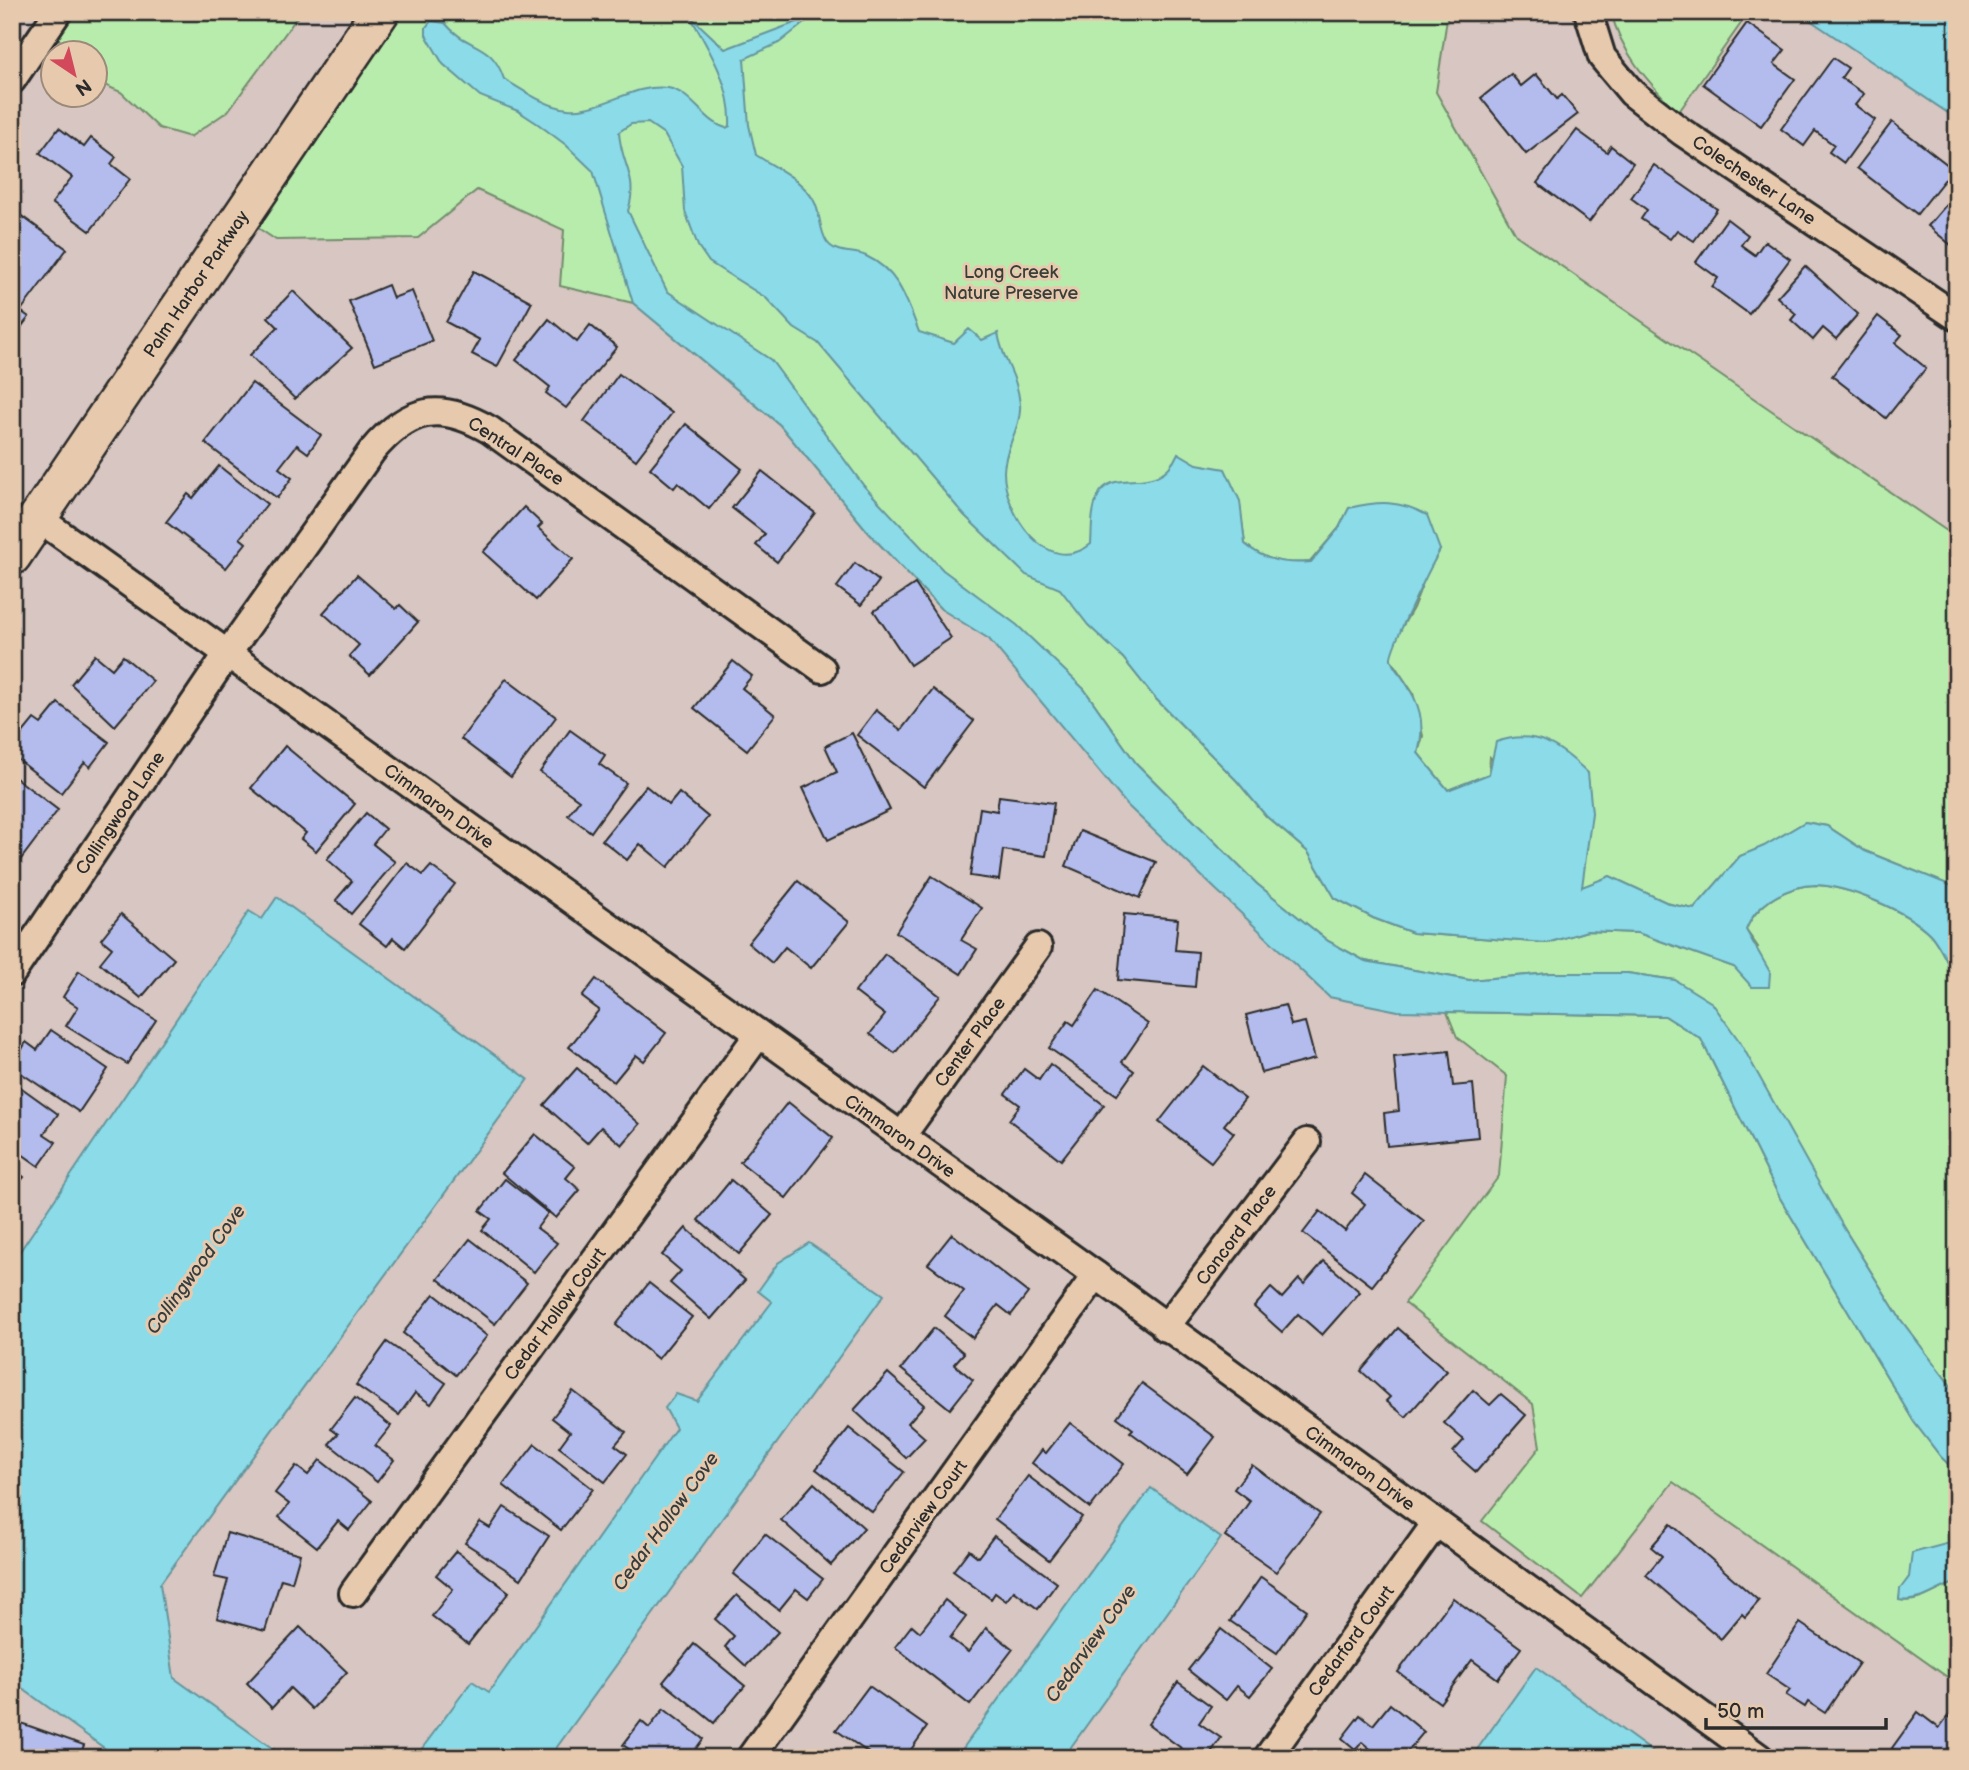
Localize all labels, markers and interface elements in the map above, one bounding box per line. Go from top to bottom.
north arrow [38,38,108,108]
text: N [70,73,95,100]
street label: Colechester Lane [1688,131,1820,230]
street label: Palm Harbor Parkway [139,206,254,362]
park label: Long Creek Nature Preserve [944,262,1078,304]
street label: Central Place [464,413,568,490]
street label: Collingwood Lane [71,747,170,879]
street label: Cimmaron Drive [380,760,498,853]
street label: Center Place [931,993,1010,1091]
street label: Cimmaron Drive [840,1090,960,1183]
street label: Concord Place [1192,1181,1281,1290]
water label: Collingwood Cove [142,1201,251,1339]
street label: Cedar Hollow Court [500,1244,611,1385]
street label: Cimmaron Drive [1301,1422,1419,1515]
water label: Cedar Hollow Cove [608,1448,724,1596]
street label: Cedarview Court [875,1456,972,1578]
water label: Cedarview Cove [1041,1581,1142,1707]
street label: Cedarford Court [1304,1581,1399,1701]
scale bar [1706,1686,1887,1730]
text: 50 m [1717,1699,1764,1724]

